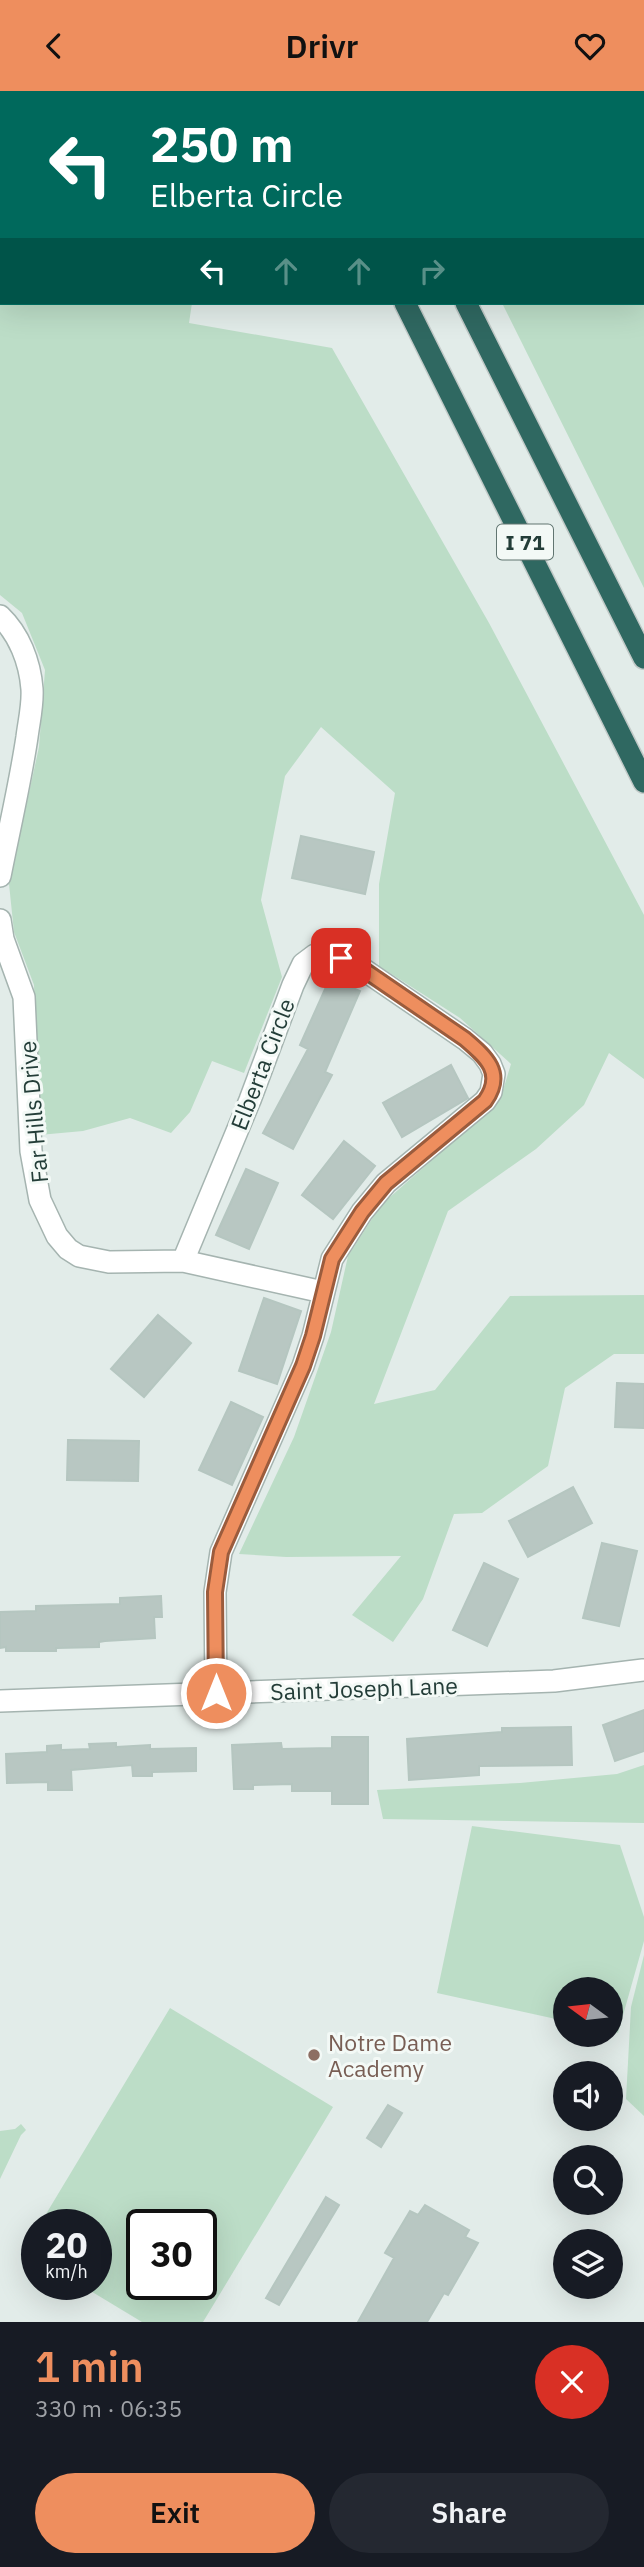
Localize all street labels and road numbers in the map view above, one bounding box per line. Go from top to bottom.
road number: I 71 [497,525,553,559]
street label: Elberta Circle [223,994,301,1134]
street label: Far Hills Drive [12,1040,54,1184]
street label: Saint Joseph Lane [270,1670,458,1706]

